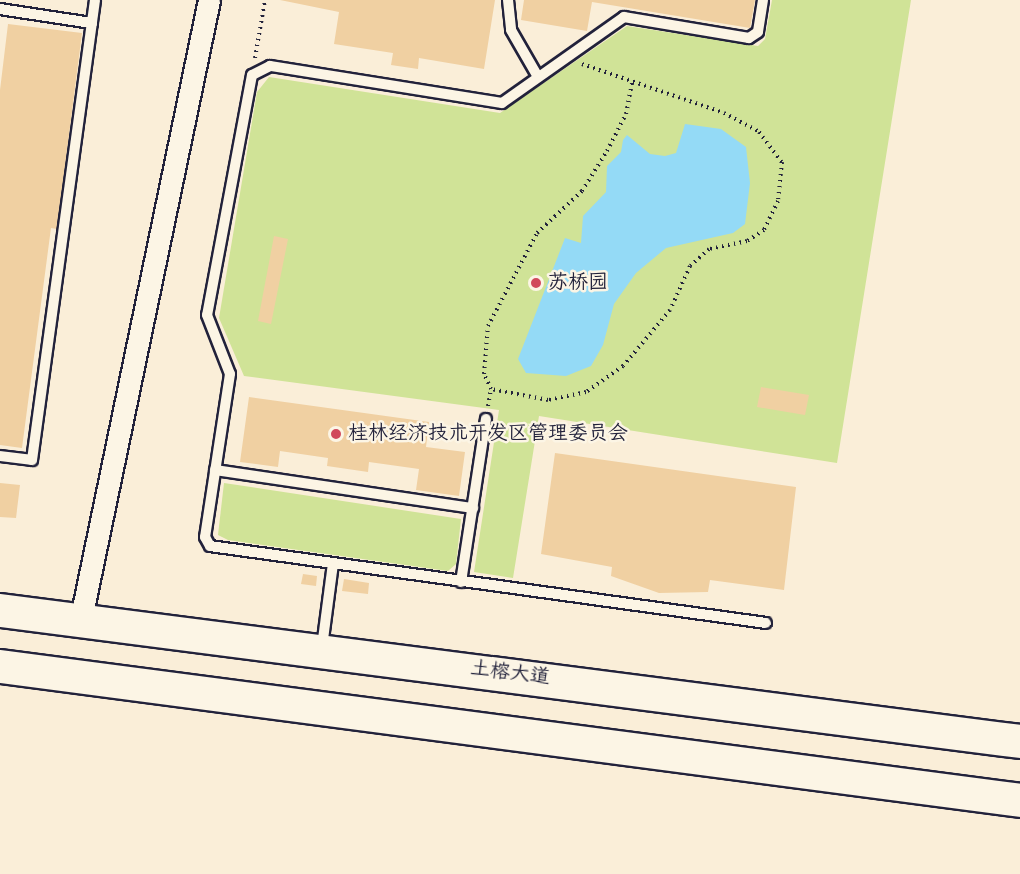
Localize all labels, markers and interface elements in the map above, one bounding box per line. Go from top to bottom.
place label: 苏桥园 [548,271,608,295]
marker: 苏桥园 [529,276,543,290]
place label: 桂林经济技术开发区管理委员会 [348,422,628,446]
marker: 桂林经济技术开发区管理委员会 [329,427,343,441]
street label: 土榕大道 [469,657,551,691]

